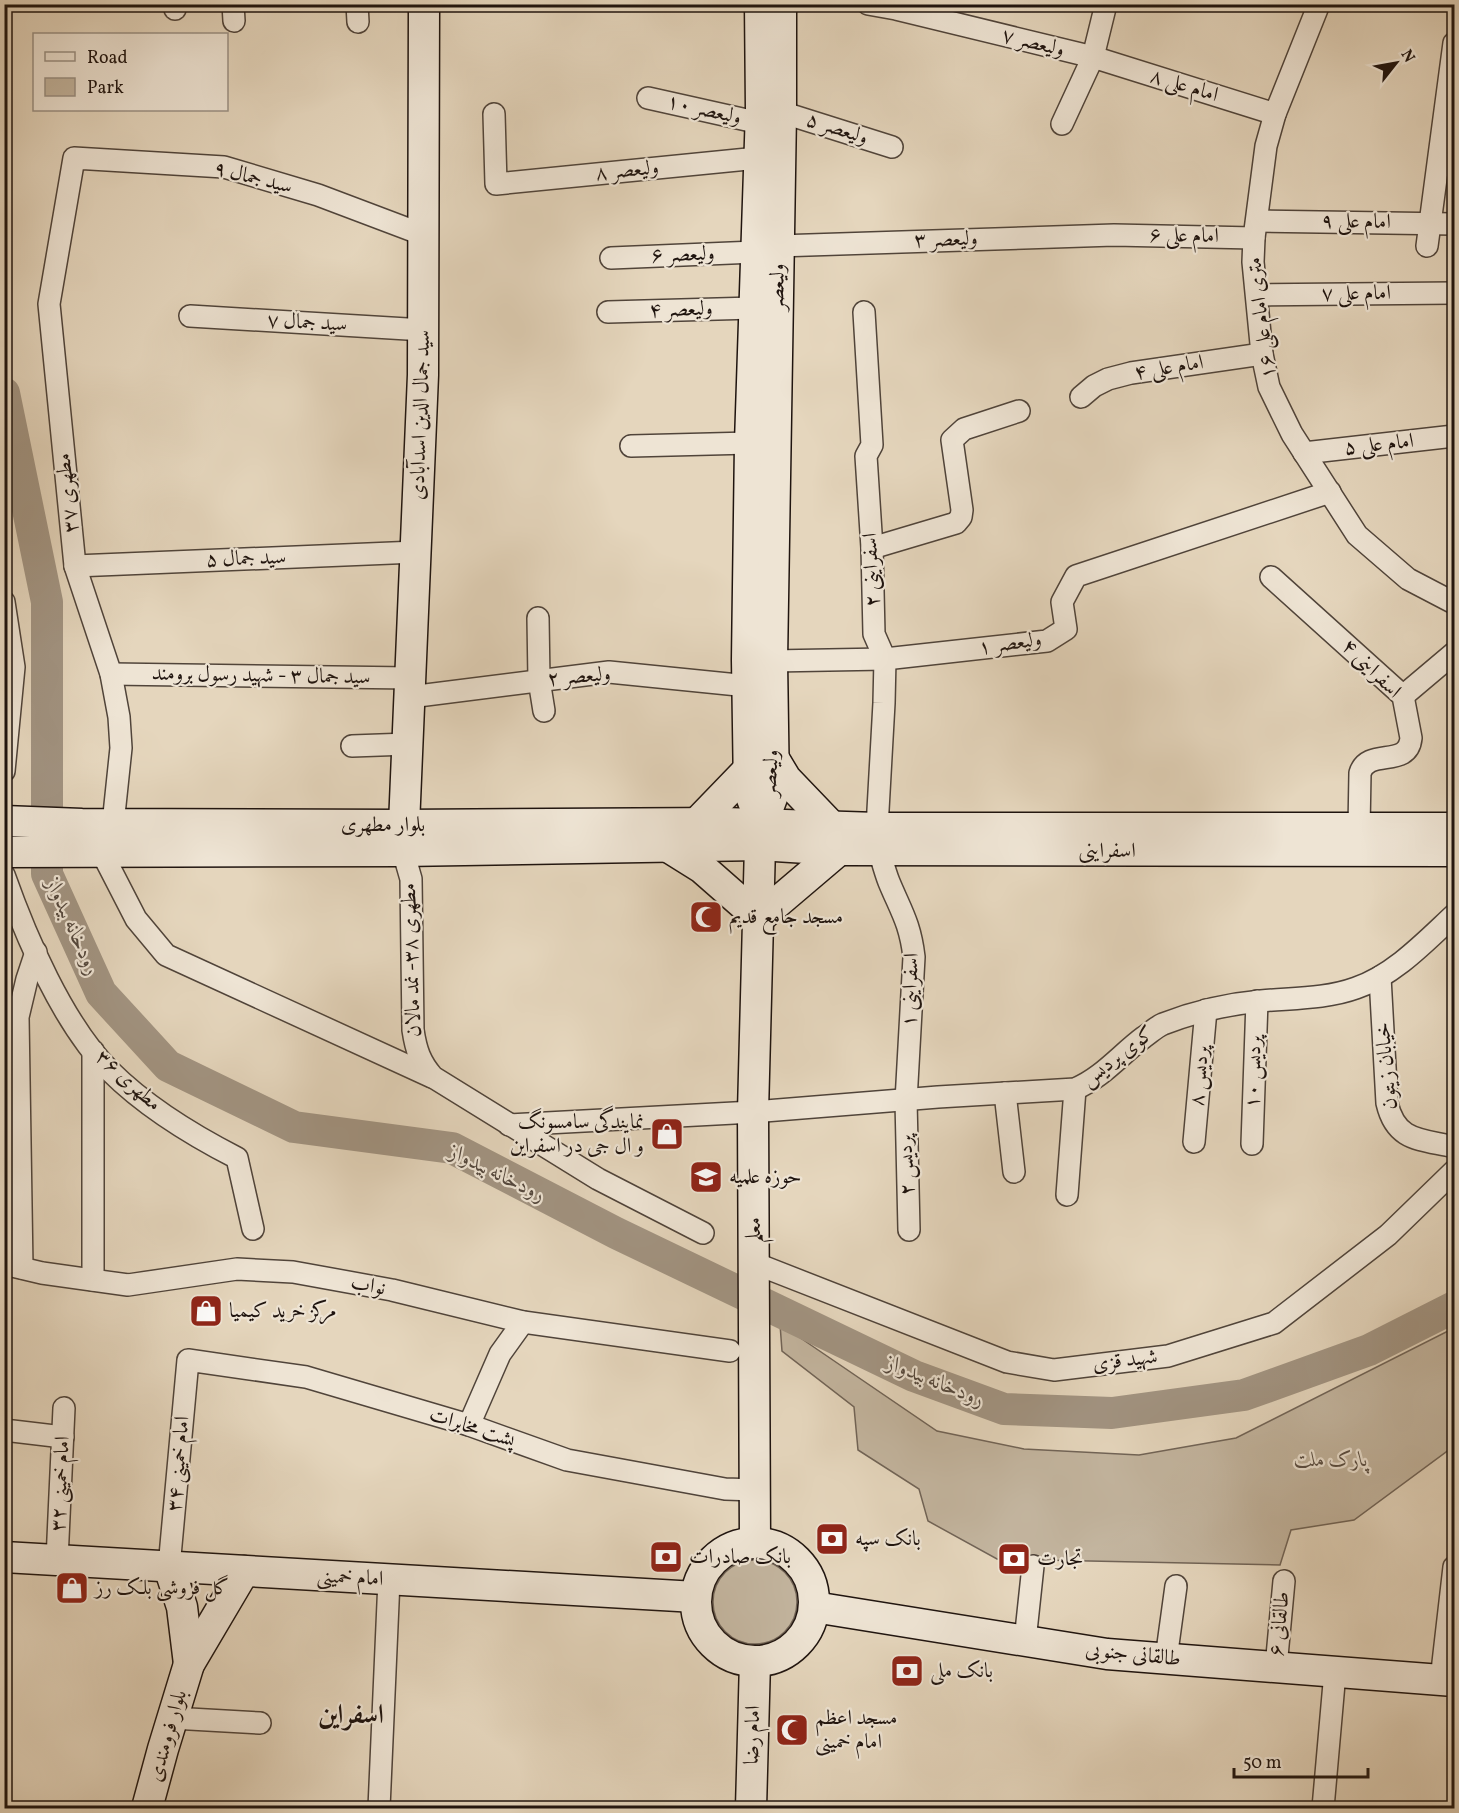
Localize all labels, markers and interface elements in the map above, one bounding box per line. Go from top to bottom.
street label: ولیعصر ۷ [999,21,1067,65]
legend [33,33,228,111]
north arrow [1366,33,1426,93]
text: Road [87,46,128,71]
text: N [1395,46,1420,67]
street label: امام علی ۸ [1146,62,1222,112]
text: Park [87,76,124,101]
street label: ولیعصر ۱۰ [664,87,744,133]
street label: ولیعصر ۵ [802,105,872,153]
street label: ولیعصر ۸ [594,153,660,189]
street label: سید جمال ۹ [210,154,296,202]
street label: امام علی ۹ [1321,207,1391,239]
street label: امام علی ۶ [1149,221,1219,253]
street label: ولیعصر ۳ [914,224,978,256]
street label: ولیعصر ۶ [651,239,715,271]
street label: ۱۶ متری امام علی [1240,255,1286,380]
street label: ولیعصر [763,263,793,313]
street label: امام علی ۷ [1321,279,1391,311]
street label: ولیعصر ۴ [649,294,713,326]
street label: سید جمال ۷ [266,306,348,340]
street label: سید جمال الدین اسدآبادی [404,329,438,501]
street label: امام علی ۴ [1132,348,1206,390]
street label: امام علی ۵ [1343,427,1415,465]
street label: مطهری ۳۷ [49,452,87,534]
street label: اسفراینی ۲ [856,532,888,608]
street label: سید جمال ۵ [205,543,287,575]
street label: ولیعصر ۱ [976,625,1044,663]
street label: اسفراینی ۴ [1335,633,1407,705]
street label: سید جمال ۳ - شهید رسول برومند [151,660,371,692]
street label: ولیعصر ۲ [546,660,612,694]
street label: ولیعصر [755,748,787,800]
street label: بلوار مطهری [341,811,425,840]
street label: اسفراینی [1078,837,1136,866]
water label: رودخانه بیدواز [36,871,107,981]
street label: مطهری ۳۸- نمد مالان [395,882,429,1038]
mosque icon: مسجد جامع قدیم [688,899,724,935]
place label: مسجد جامع قدیم [729,903,843,935]
street label: اسفراینی ۱ [895,952,927,1028]
street label: کوی پردیس [1075,1020,1161,1094]
street label: خیابان زیتون [1369,1021,1405,1111]
street label: پردیس ۱۰ [1238,1033,1270,1109]
street label: پردیس ۸ [1183,1042,1217,1107]
street label: مطهری ۳۶ [89,1043,167,1119]
place label: نمایندگی سامسونگ و ال جی در اسفراین [510,1105,644,1161]
shop icon: نمایندگی سامسونگ و ال جی در اسفراین [649,1116,685,1152]
street label: پردیس ۲ [891,1132,923,1196]
water label: رودخانه بیدواز [442,1136,551,1211]
school or university icon: حوزه علمیه [688,1159,724,1195]
place label: حوزه علمیه [729,1163,801,1192]
street label: معلم [740,1217,774,1243]
street label: نواب [348,1268,388,1304]
shop icon: مرکز خرید کیمیا [188,1293,224,1329]
place label: مرکز خرید کیمیا [229,1297,337,1326]
street label: شهید قزی [1091,1343,1159,1379]
water label: رودخانه بیدواز [879,1347,989,1416]
street label: پشت مخابرات [425,1400,520,1456]
street label: امام خمینی ۳۴ [160,1415,200,1513]
street label: امام خمینی ۳۲ [44,1435,80,1533]
park label: پارک ملت [1294,1446,1370,1475]
bank icon: بانک سپه [814,1521,850,1557]
place label: بانک سپه [855,1525,921,1554]
bank icon: بانک صادرات [648,1539,684,1575]
bank icon: تجارت [996,1541,1032,1577]
place label: بانک صادرات [689,1543,791,1572]
place label: تجارت [1037,1545,1083,1574]
street label: امام خمینی [316,1562,384,1596]
shop icon: گل فروشی بلک رز [54,1570,90,1606]
place label: گل فروشی بلک رز [93,1574,229,1603]
street label: طالقانی ۶ [1262,1590,1298,1658]
street label: طالقانی جنوبی [1084,1636,1182,1674]
bank icon: بانک ملی [889,1653,925,1689]
place label: بانک ملی [930,1657,993,1686]
street label: بلوار فرومندی [141,1687,195,1785]
district label: اسفراین [318,1697,384,1735]
place label: مسجد اعظم امام خمینی [815,1704,898,1759]
street label: امام رضا [737,1705,771,1765]
mosque icon: مسجد اعظم امام خمینی [774,1712,810,1748]
scale bar [1234,1741,1368,1779]
text: 50 m [1243,1751,1282,1776]

